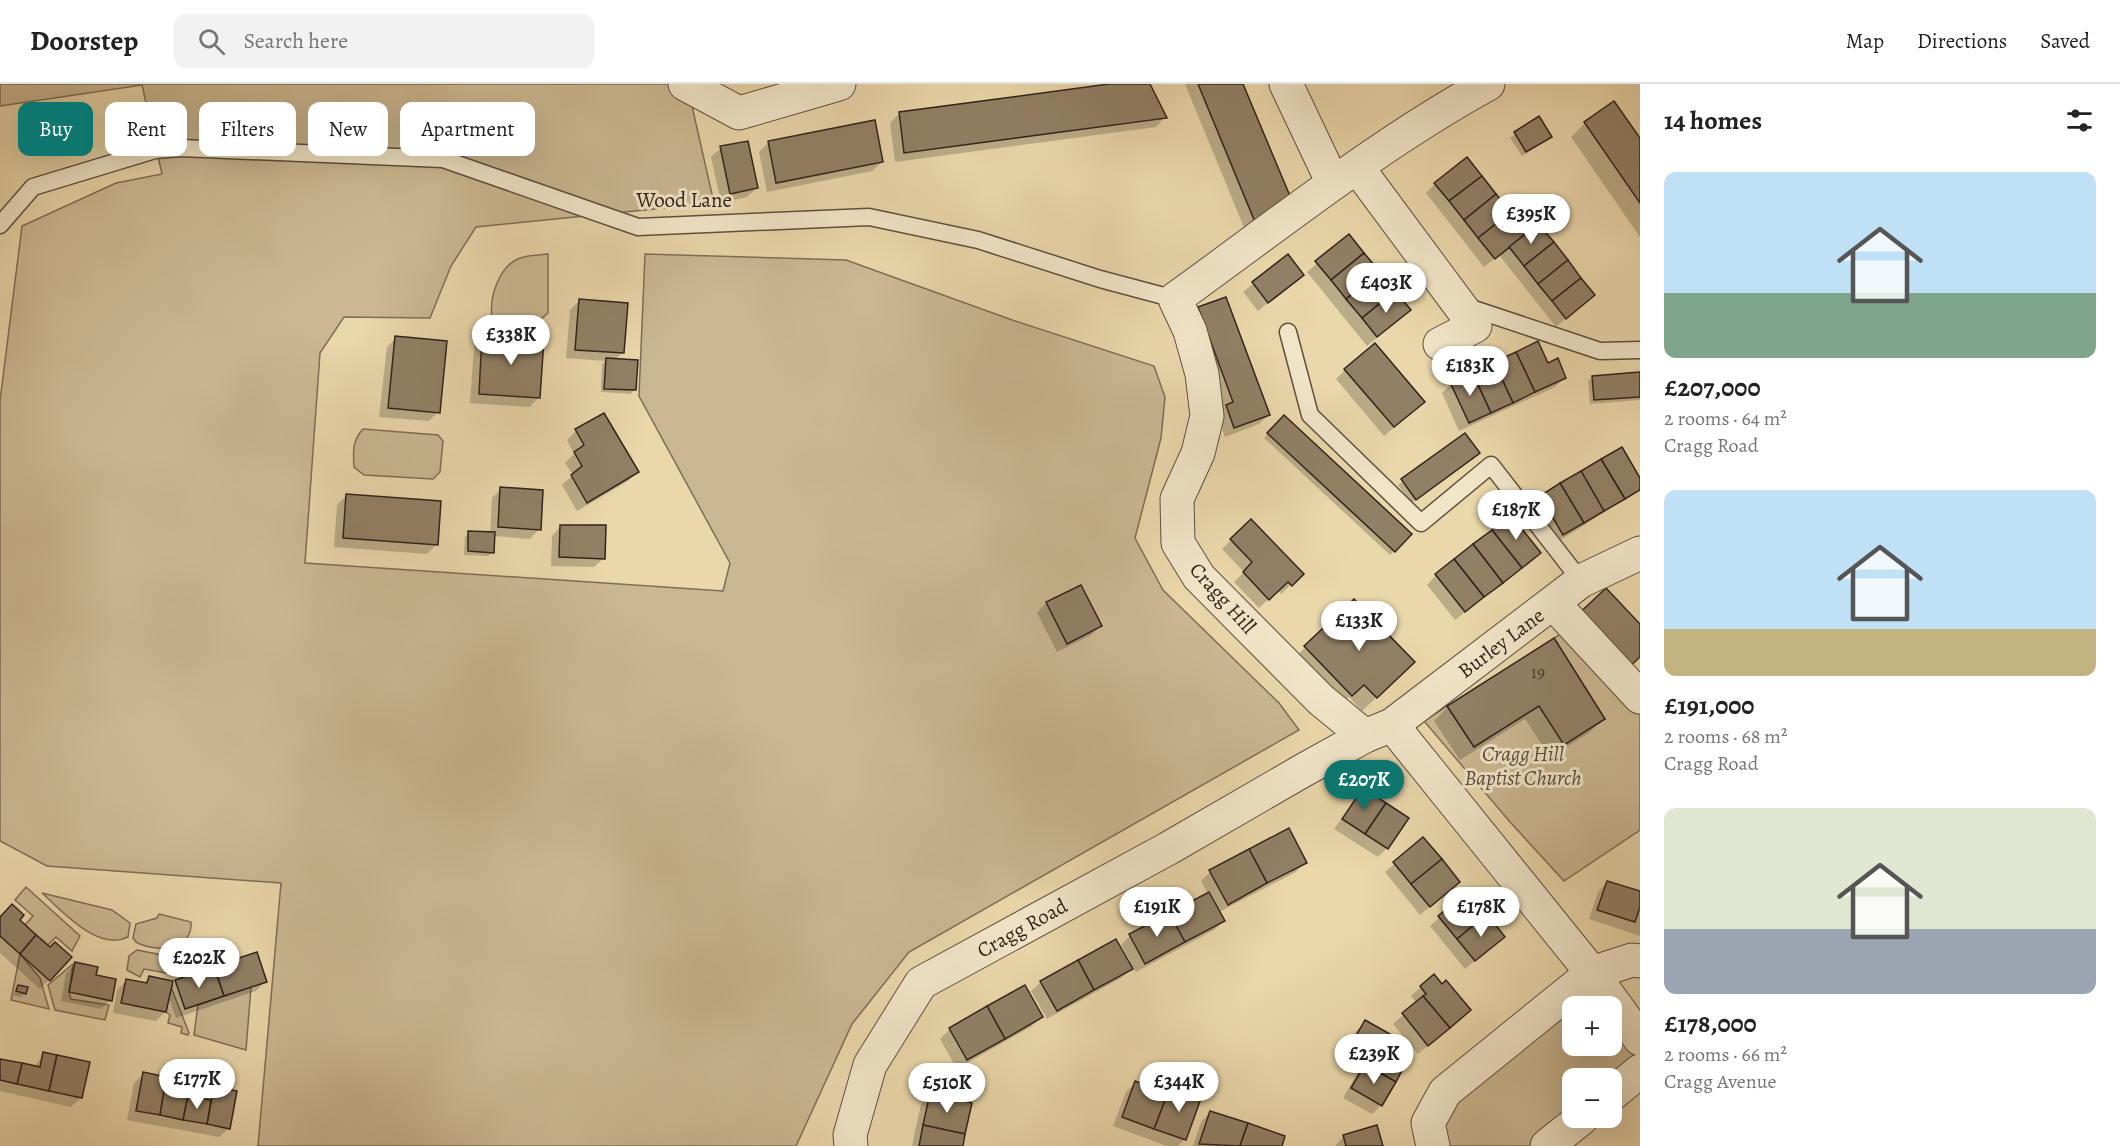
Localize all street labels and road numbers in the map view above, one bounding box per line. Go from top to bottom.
street label: Wood Lane [635,186,732,214]
street label: Cragg Hill [1183,556,1263,640]
street label: Burley Lane [1452,601,1550,685]
street label: Cragg Road [972,891,1073,964]

